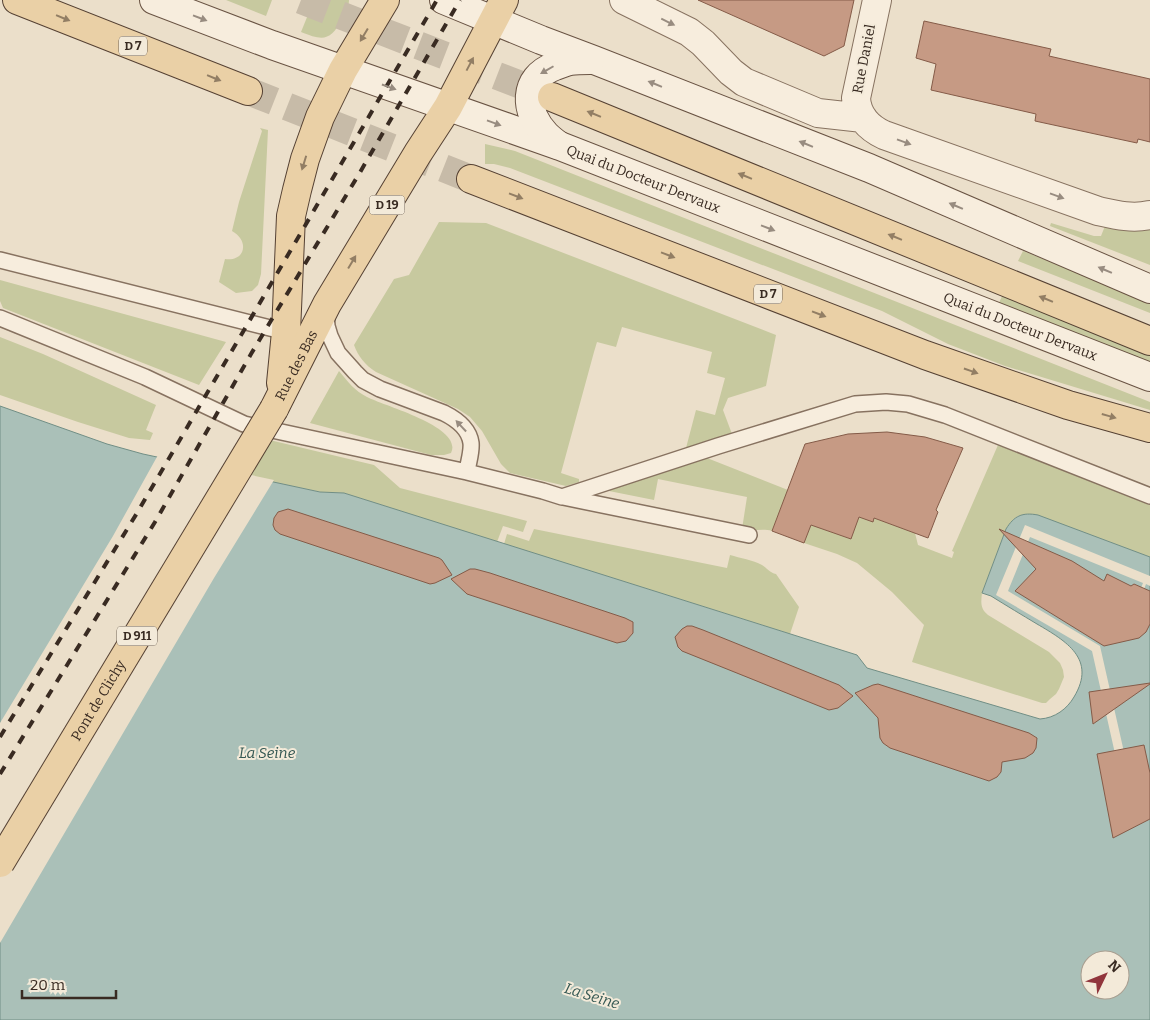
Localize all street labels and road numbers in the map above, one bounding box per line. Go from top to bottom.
street label: Rue Daniel [849,23,879,95]
road number: D 7 [119,36,147,56]
street label: Quai du Docteur Dervaux [564,141,723,217]
road number: D 19 [370,196,404,214]
road number: D 7 [754,284,782,304]
street label: Quai du Docteur Dervaux [941,288,1100,364]
street label: Rue des Bas [271,327,321,403]
road number: D 911 [117,626,157,646]
street label: Pont de Clichy [67,656,129,744]

